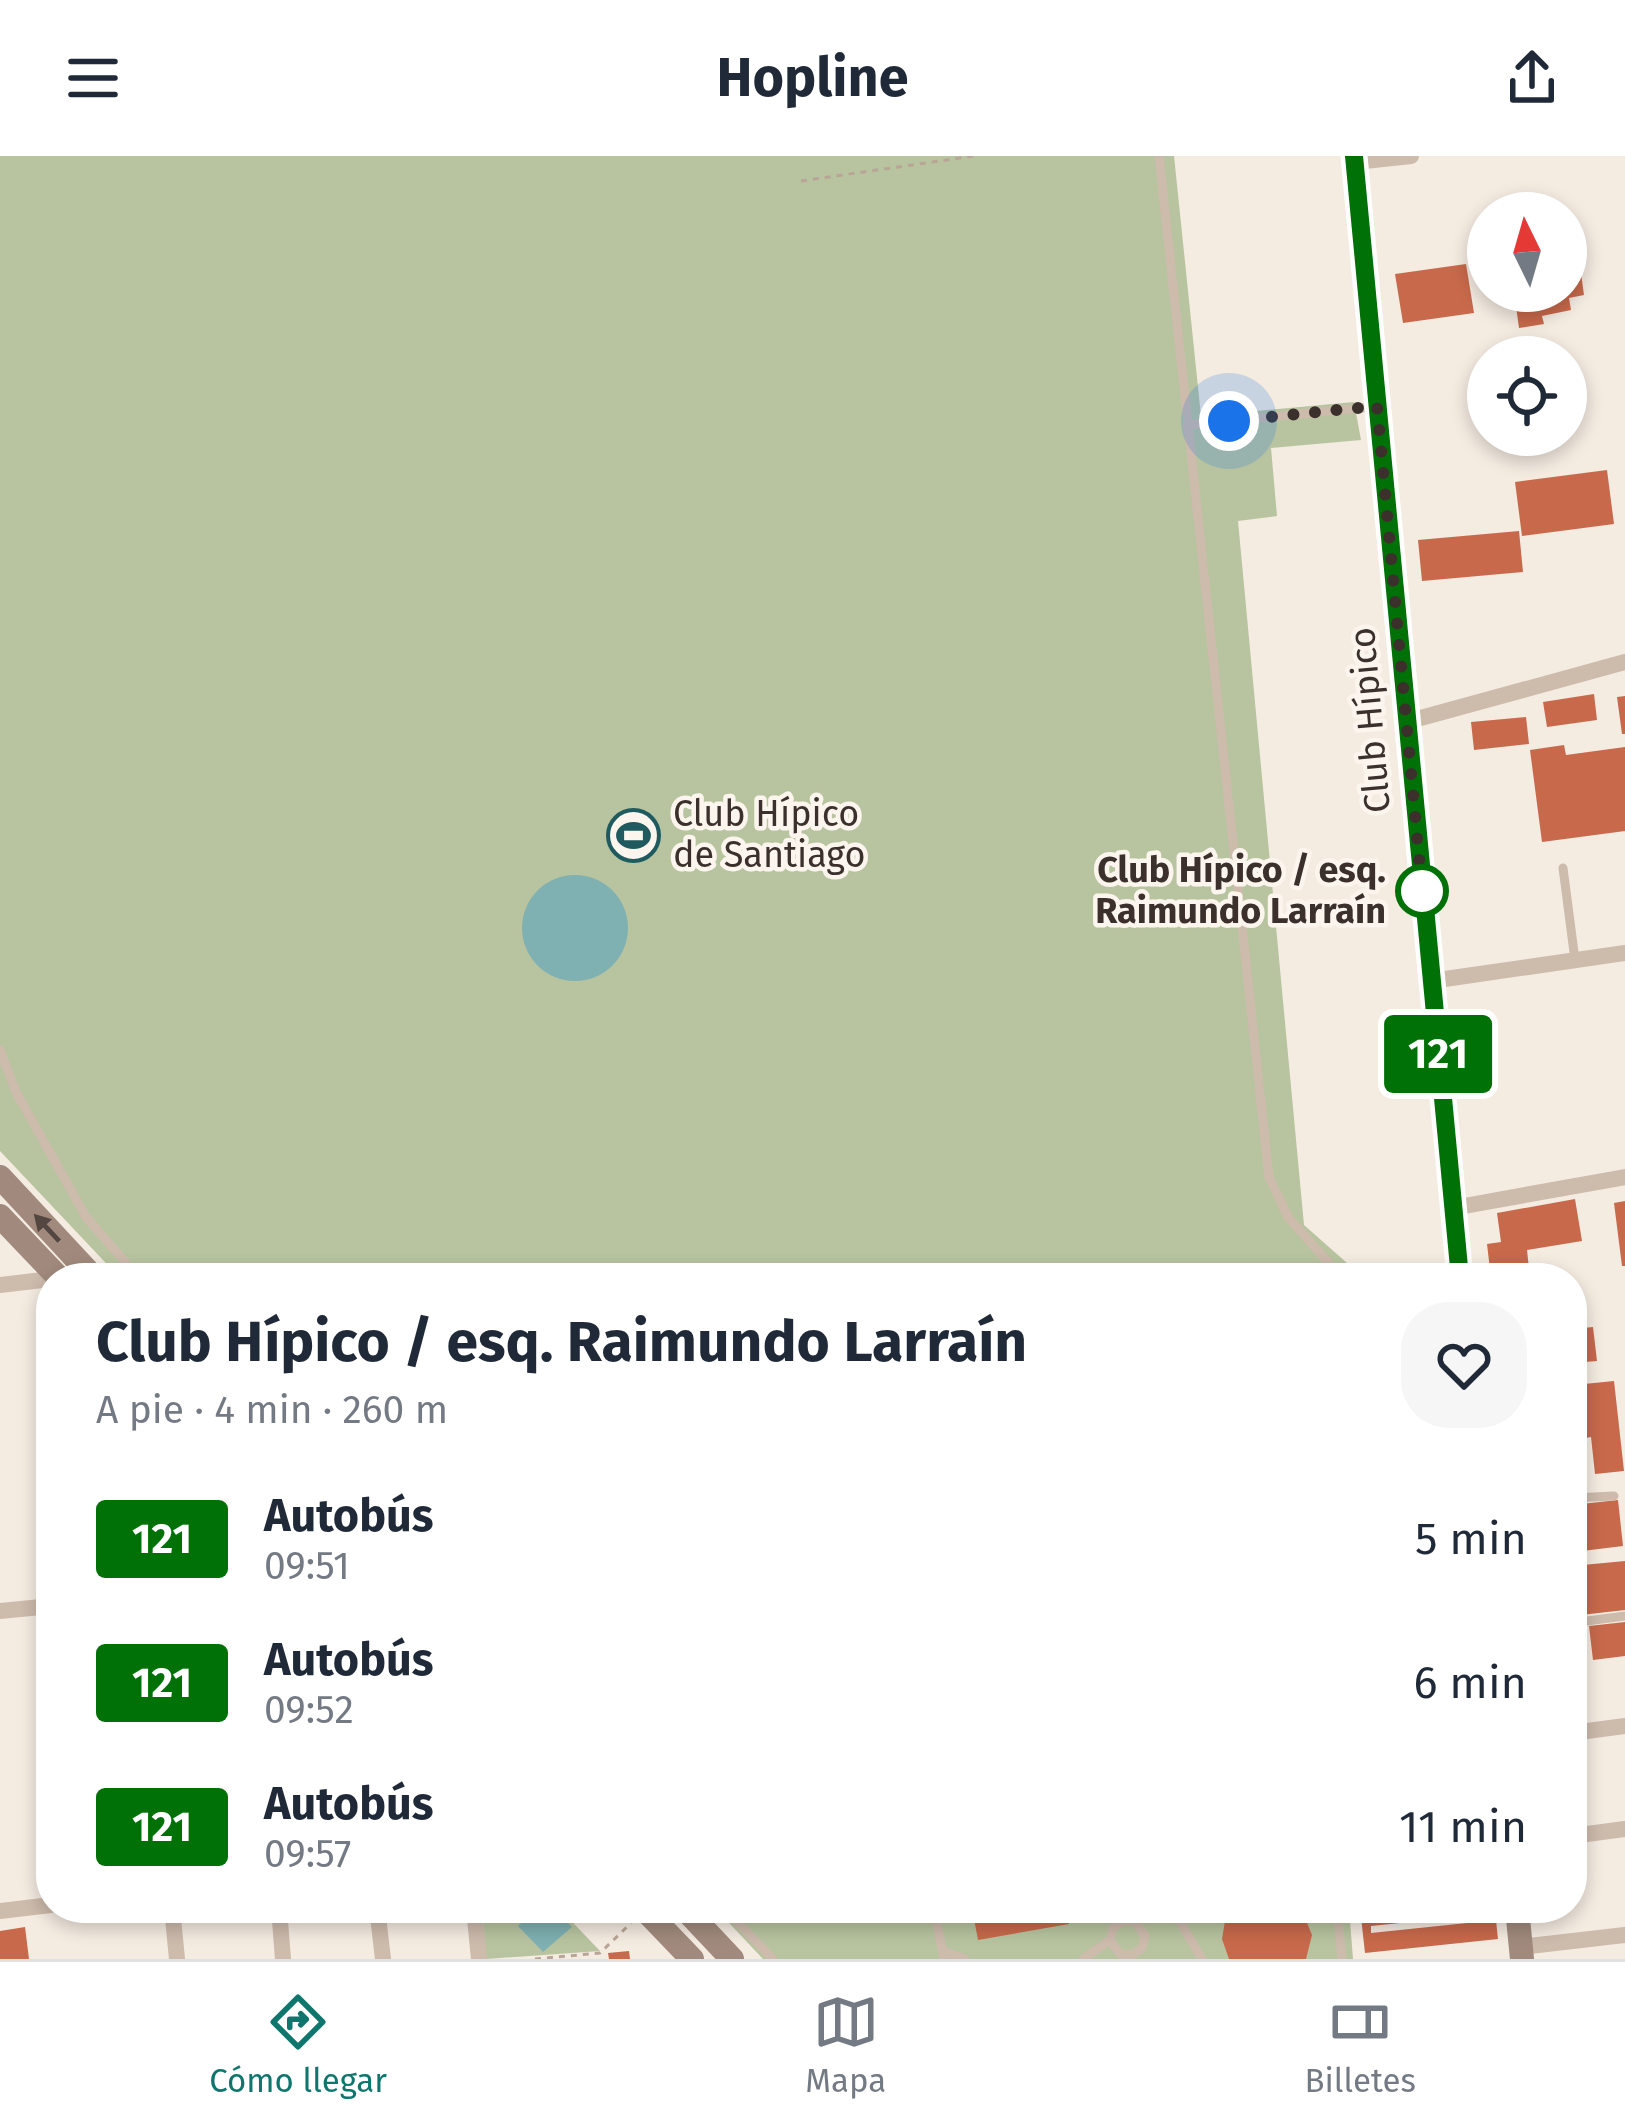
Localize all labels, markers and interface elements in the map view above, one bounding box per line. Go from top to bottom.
icon: menu [60,45,126,111]
icon: share [1499,45,1565,111]
text: Hopline [717,46,908,110]
north arrow [1467,192,1587,312]
map controls [1467,192,1587,456]
button: locate [1467,336,1587,456]
your location [1199,391,1259,451]
street label: Club Hípico [1340,625,1400,815]
place label: Club Hípico de Santiago [673,792,866,877]
sports icon: Club Hípico de Santiago [606,807,662,863]
place label: Club Hípico / esq. Raimundo Larraín [1095,848,1386,933]
marker: Club Hípico / esq. Raimundo Larraín [1397,866,1447,916]
line badge: 121 [1369,1015,1507,1093]
text: 121 [1408,1029,1468,1079]
one-way arrow [34,1213,61,1242]
button: heart [1401,1302,1527,1428]
text: Club Hípico / esq. Raimundo Larraín [96,1308,1027,1376]
text: A pie · 4 min · 260 m [96,1387,448,1433]
text: Autobús [264,1489,433,1543]
text: 5 min [1415,1512,1527,1566]
text: 121 [132,1514,192,1564]
text: 09:51 [264,1543,350,1589]
text: Autobús [264,1633,433,1687]
text: 6 min [1413,1656,1527,1710]
text: 121 [132,1658,192,1708]
text: 09:52 [264,1687,354,1733]
text: Autobús [264,1777,433,1831]
text: 11 min [1399,1800,1527,1854]
text: 121 [132,1802,192,1852]
text: 09:57 [264,1831,351,1877]
tab: Cómo llegar [209,1989,387,2101]
tab: Mapa [805,1989,886,2101]
tab: Billetes [1304,1989,1416,2101]

